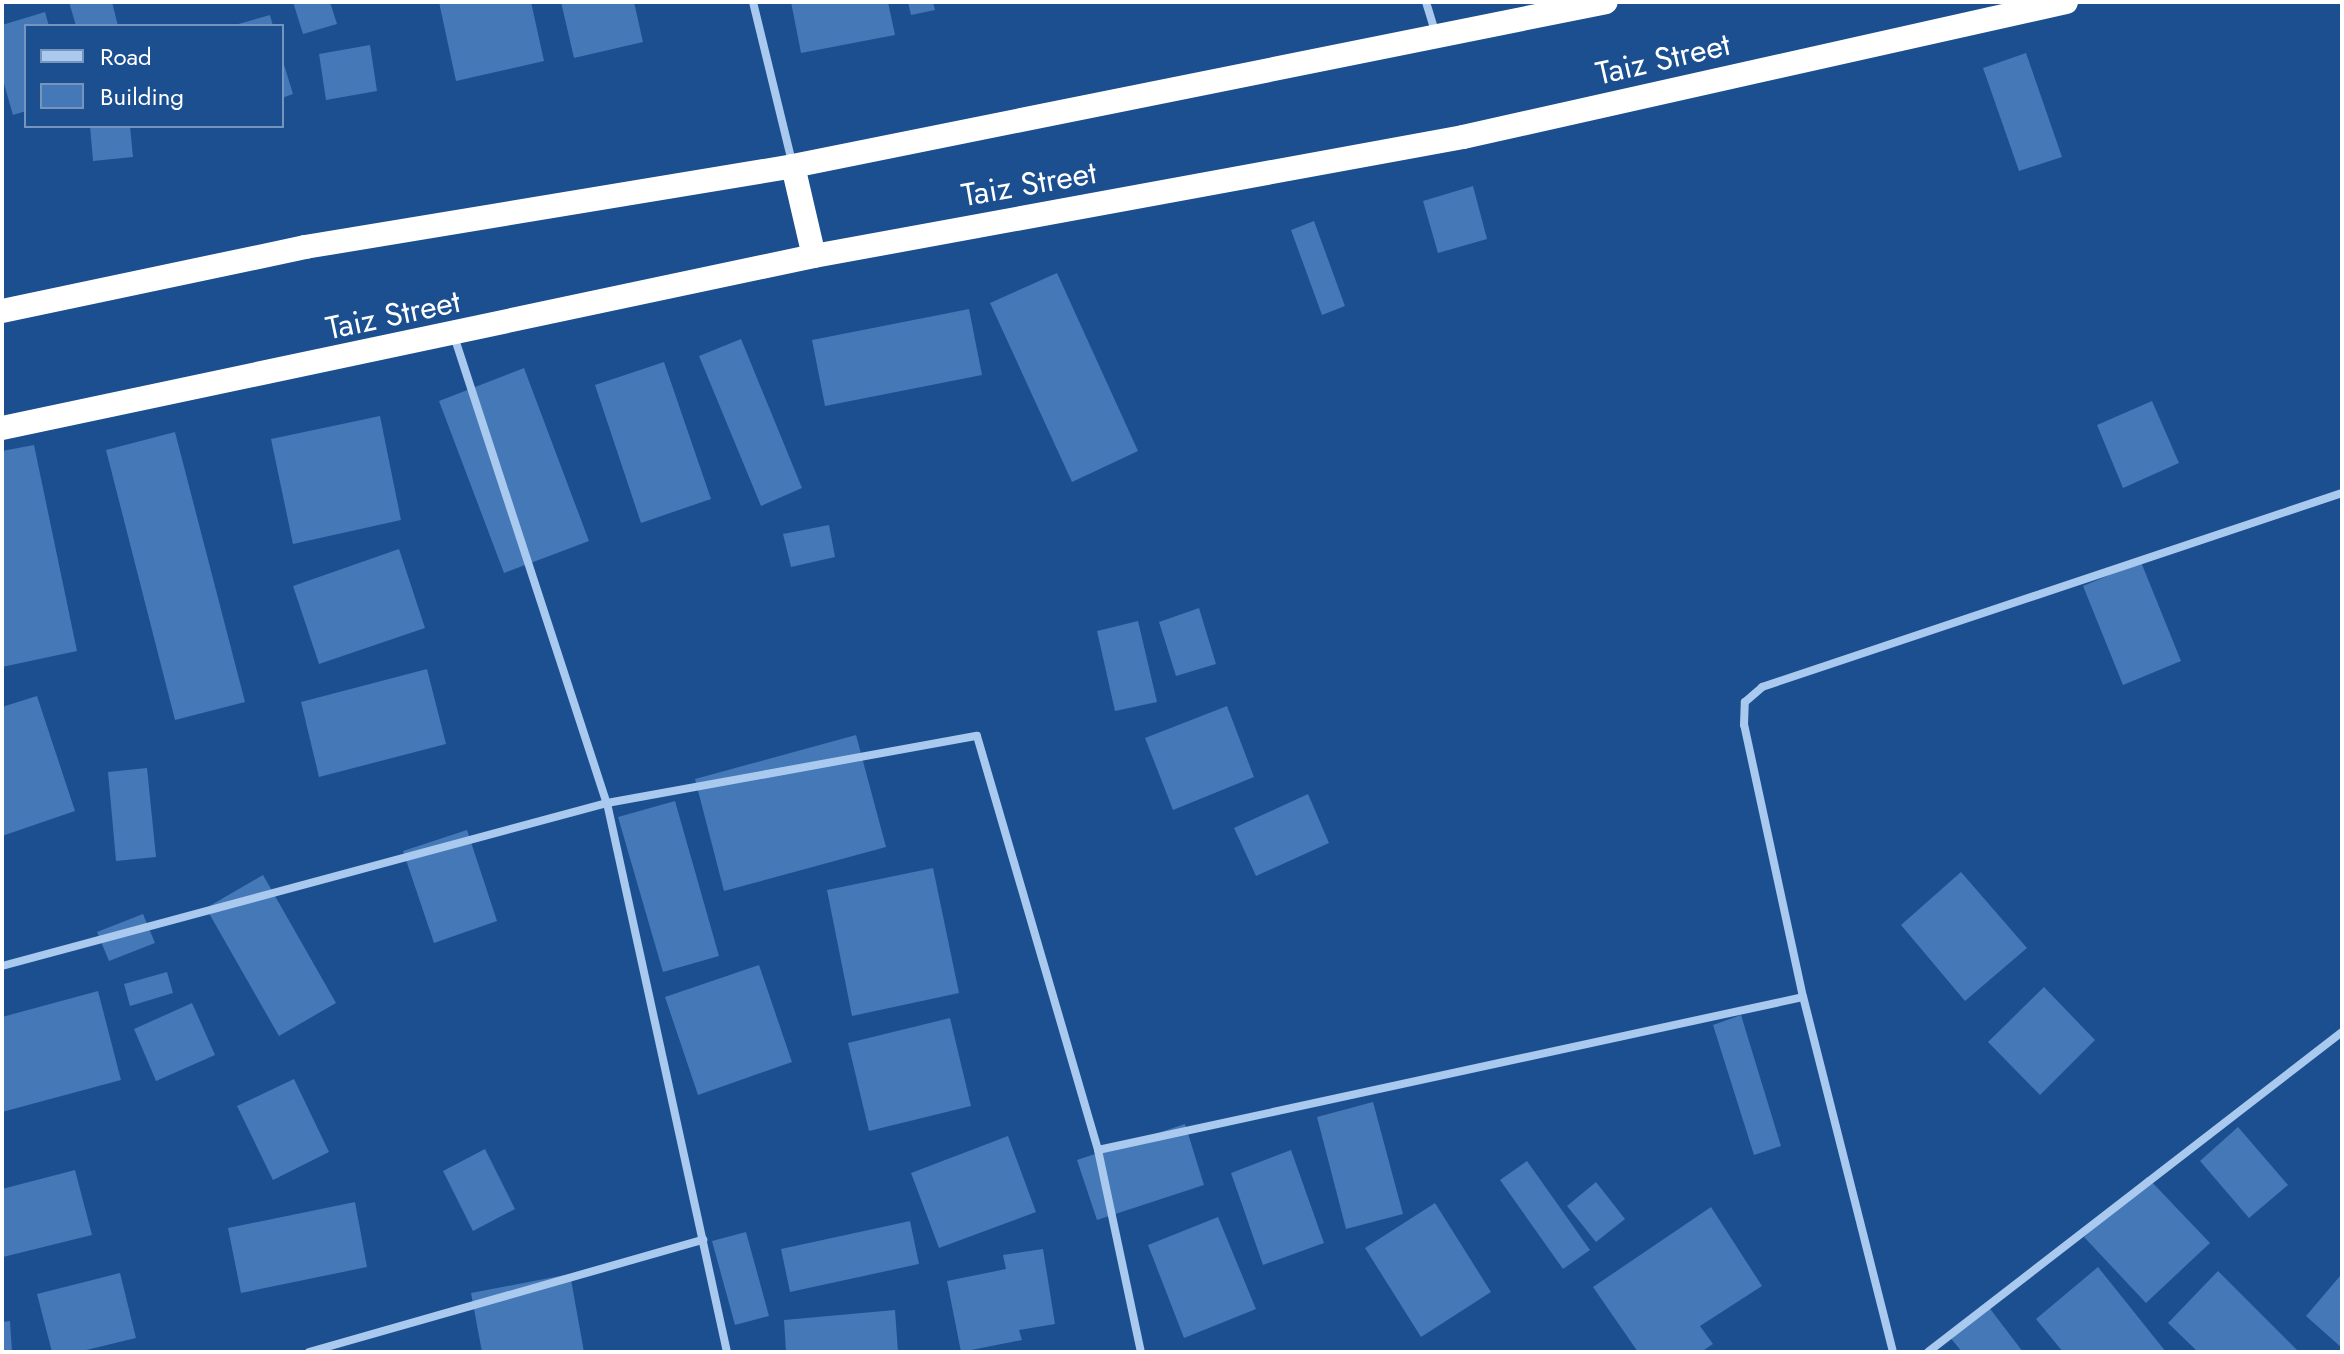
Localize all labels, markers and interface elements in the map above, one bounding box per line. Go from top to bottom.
legend [24,24,284,128]
street label: Taiz Street [1592,25,1734,93]
text: Road [100,39,152,74]
text: Building [100,79,184,114]
street label: Taiz Street [959,153,1099,215]
street label: Taiz Street [322,282,464,348]

